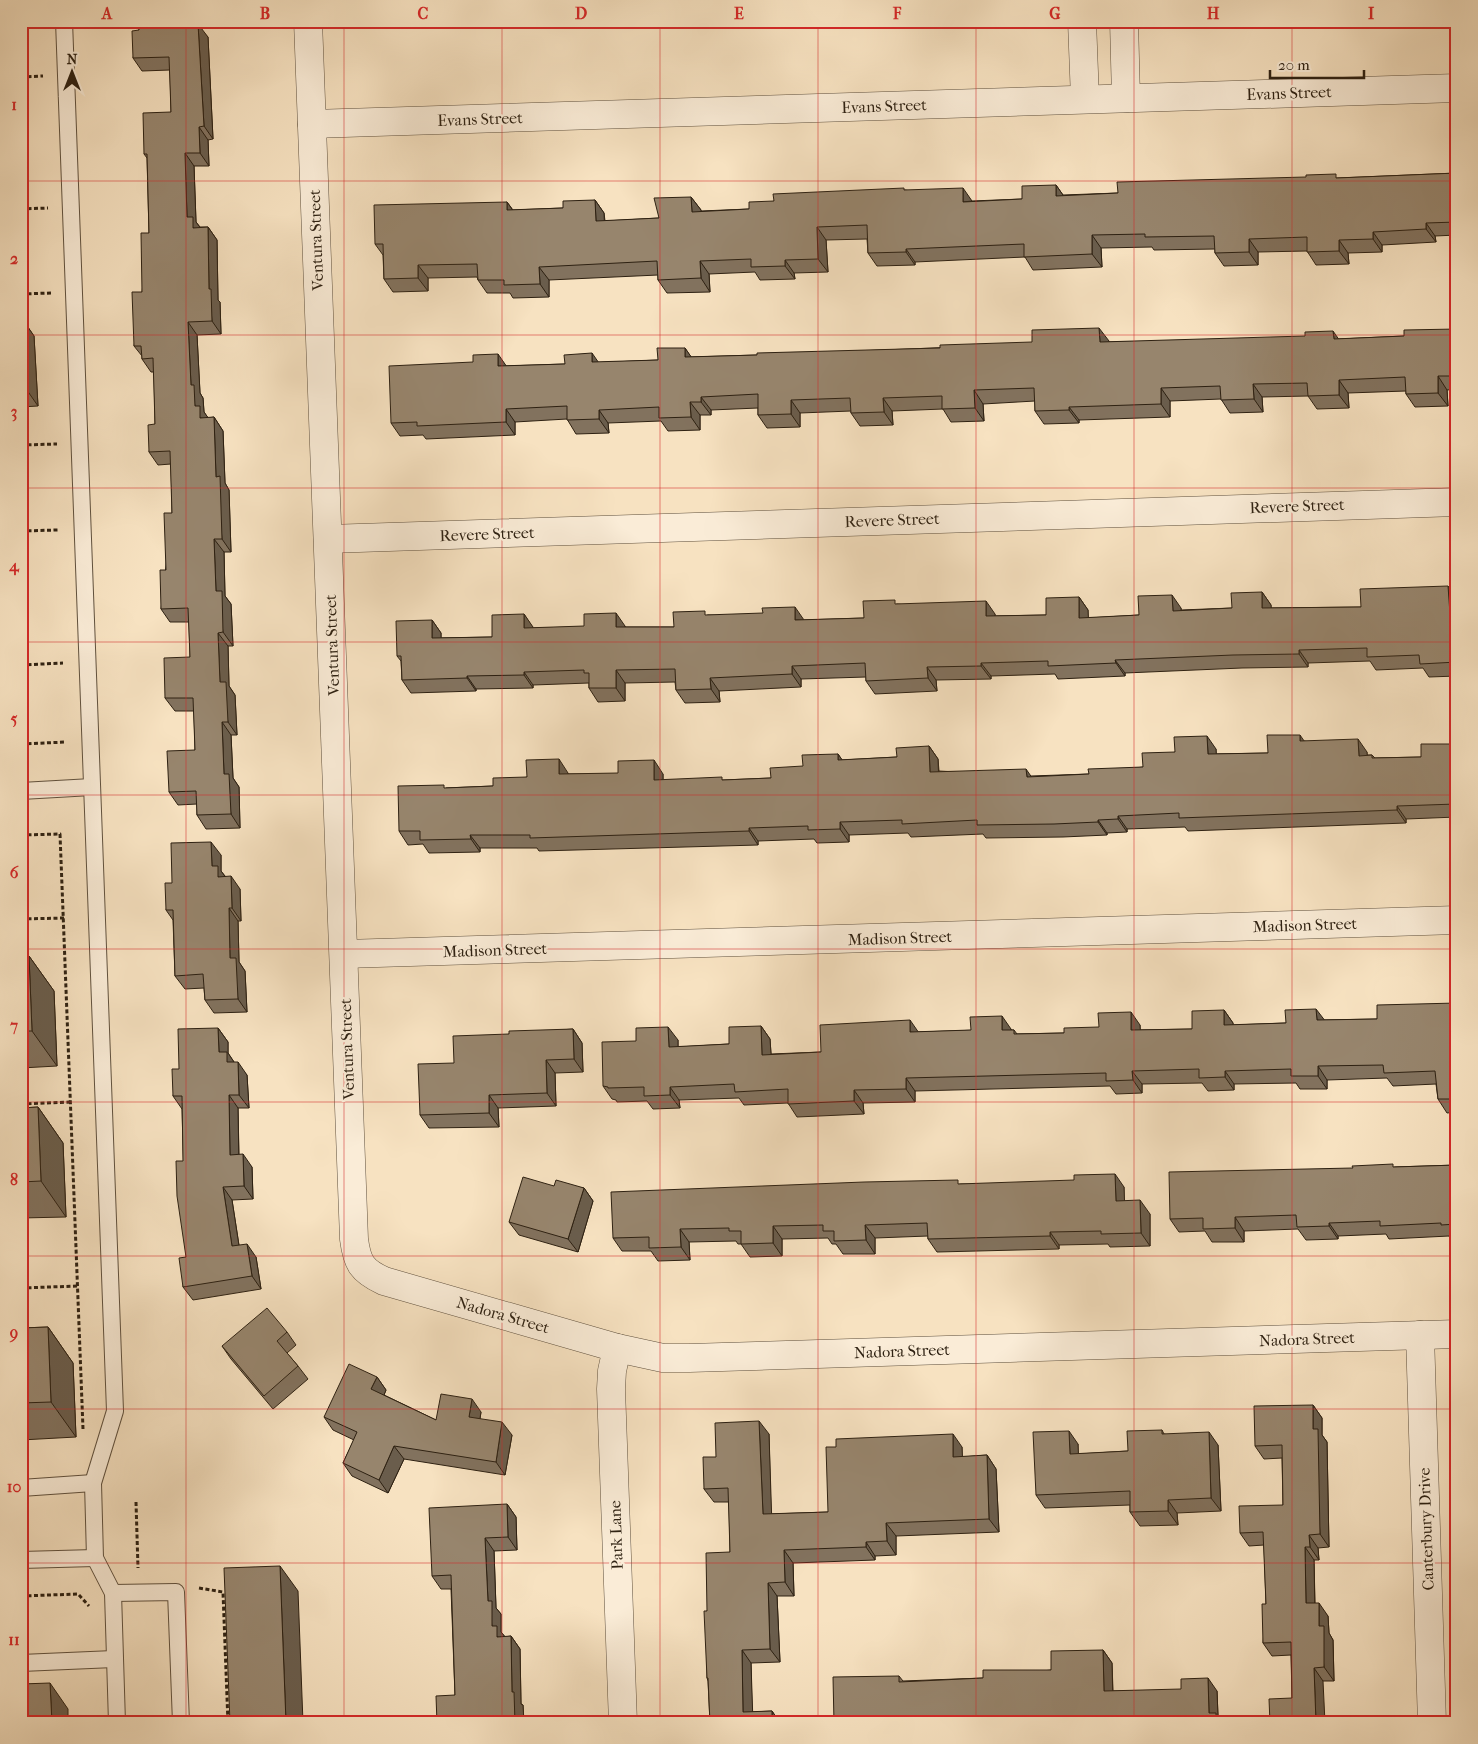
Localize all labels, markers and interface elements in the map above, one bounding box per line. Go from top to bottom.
text: A [101,4,113,23]
text: B [260,4,270,23]
text: C [418,4,429,23]
text: D [575,4,587,23]
text: E [734,4,744,23]
text: F [892,4,902,23]
text: G [1049,4,1061,23]
text: H [1207,4,1220,23]
text: I [1368,4,1375,23]
north arrow [48,48,98,98]
scale bar [1270,48,1364,80]
text: N [67,51,78,68]
text: 20 m [1278,56,1310,74]
street label: Evans Street [1246,82,1332,104]
text: 1 [11,95,17,114]
street label: Evans Street [841,95,927,117]
street label: Evans Street [437,108,523,130]
street label: Ventura Street [305,189,327,292]
text: 2 [10,249,18,268]
text: 3 [11,402,17,422]
street label: Revere Street [1249,495,1345,517]
street label: Revere Street [844,509,940,531]
street label: Revere Street [439,523,535,545]
text: 4 [8,556,20,576]
street label: Ventura Street [321,594,343,697]
text: 5 [11,709,18,728]
text: 6 [10,863,19,882]
street label: Madison Street [1253,914,1358,936]
street label: Madison Street [848,927,953,949]
street label: Madison Street [443,939,548,961]
street label: Ventura Street [336,998,358,1101]
text: 7 [9,1016,18,1035]
text: 8 [10,1170,18,1189]
street label: Nadora Street [454,1293,552,1337]
text: 9 [9,1323,18,1343]
street label: Nadora Street [1259,1328,1355,1350]
street label: Nadora Street [854,1340,950,1362]
street label: Canterbury Drive [1414,1467,1438,1591]
text: 10 [7,1477,21,1496]
street label: Park Lane [605,1500,627,1570]
text: 11 [8,1630,20,1649]

